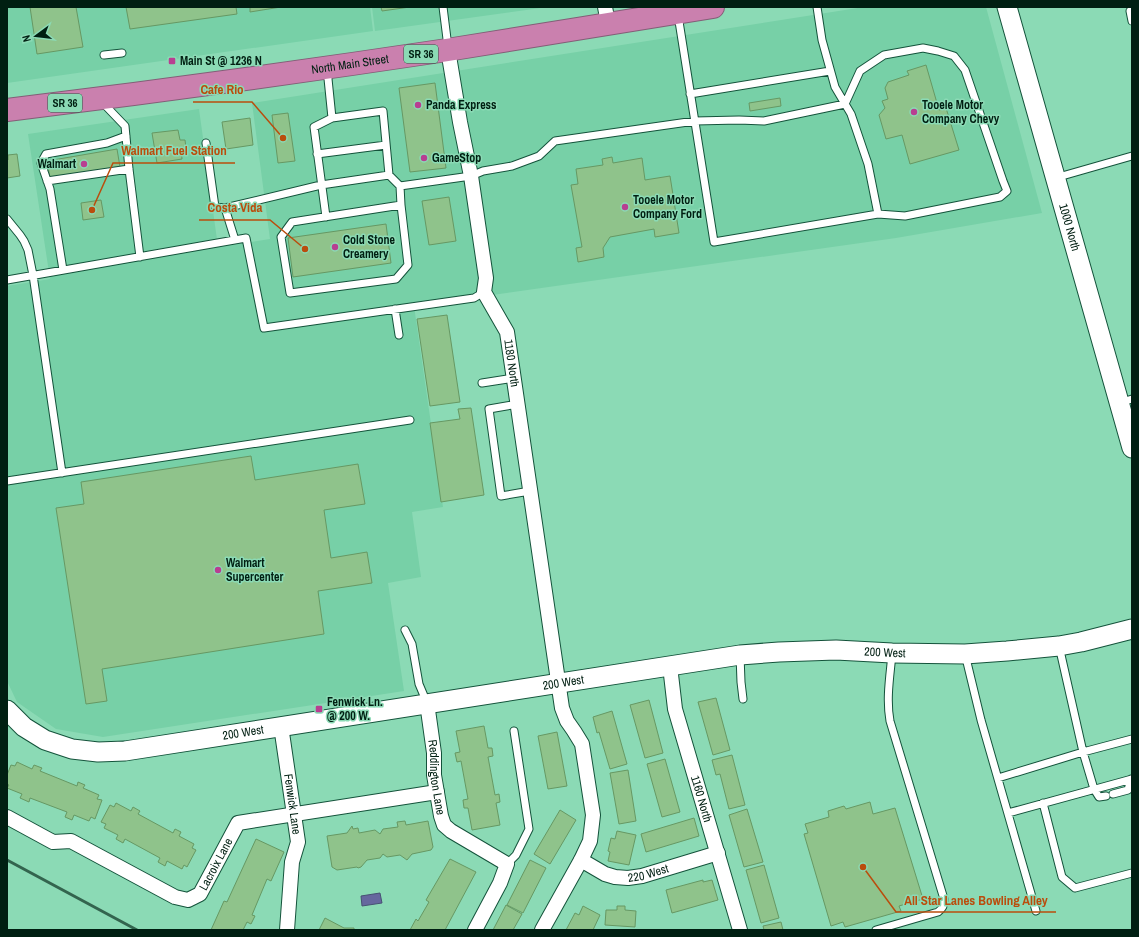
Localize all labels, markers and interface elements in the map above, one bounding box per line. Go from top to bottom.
north arrow [16,16,56,56]
text: N [19,34,34,44]
road number: SR 36 [404,45,438,63]
street label: North Main Street [310,51,390,78]
place label: Main St @ 1236 N [180,53,262,69]
marker: Main St @ 1236 N [167,56,177,66]
callout: Cafe Rio [193,77,252,102]
text: Cafe Rio [200,81,244,98]
road number: SR 36 [48,94,82,112]
place label: Panda Express [426,97,497,113]
place label: Tooele Motor Company Chevy [922,97,1000,127]
marker: Panda Express [413,100,423,110]
marker: Tooele Motor Company Chevy [909,107,919,117]
callout: Walmart Fuel Station [113,138,235,163]
text: Walmart Fuel Station [121,142,227,159]
place label: GameStop [432,150,481,166]
marker: GameStop [419,153,429,163]
place label: Walmart [38,156,77,172]
marker: Walmart [79,159,89,169]
place label: Tooele Motor Company Ford [633,192,702,222]
callout: Costa Vida [199,195,270,220]
text: Costa Vida [208,199,263,216]
marker: Tooele Motor Company Ford [620,202,630,212]
street label: 1000 North [1055,202,1084,253]
place label: Cold Stone Creamery [343,232,395,262]
marker: Cold Stone Creamery [330,242,340,252]
street label: 1180 North [500,338,523,388]
place label: Walmart Supercenter [226,555,284,585]
marker: Walmart Supercenter [213,565,223,575]
street label: 200 West [864,644,906,661]
street label: 200 West [542,671,585,694]
place label: Fenwick Ln. @ 200 W. [327,694,383,724]
marker: Fenwick Ln. @ 200 W. [314,704,324,714]
street label: 200 West [221,721,265,744]
street label: Reddington Lane [424,739,449,816]
street label: Fenwick Lane [280,773,305,835]
street label: 1160 North [687,774,716,824]
street label: Lacroix Lane [195,835,236,893]
street label: 220 West [627,860,671,886]
callout: All Star Lanes Bowling Alley [896,887,1056,912]
text: All Star Lanes Bowling Alley [904,892,1048,909]

